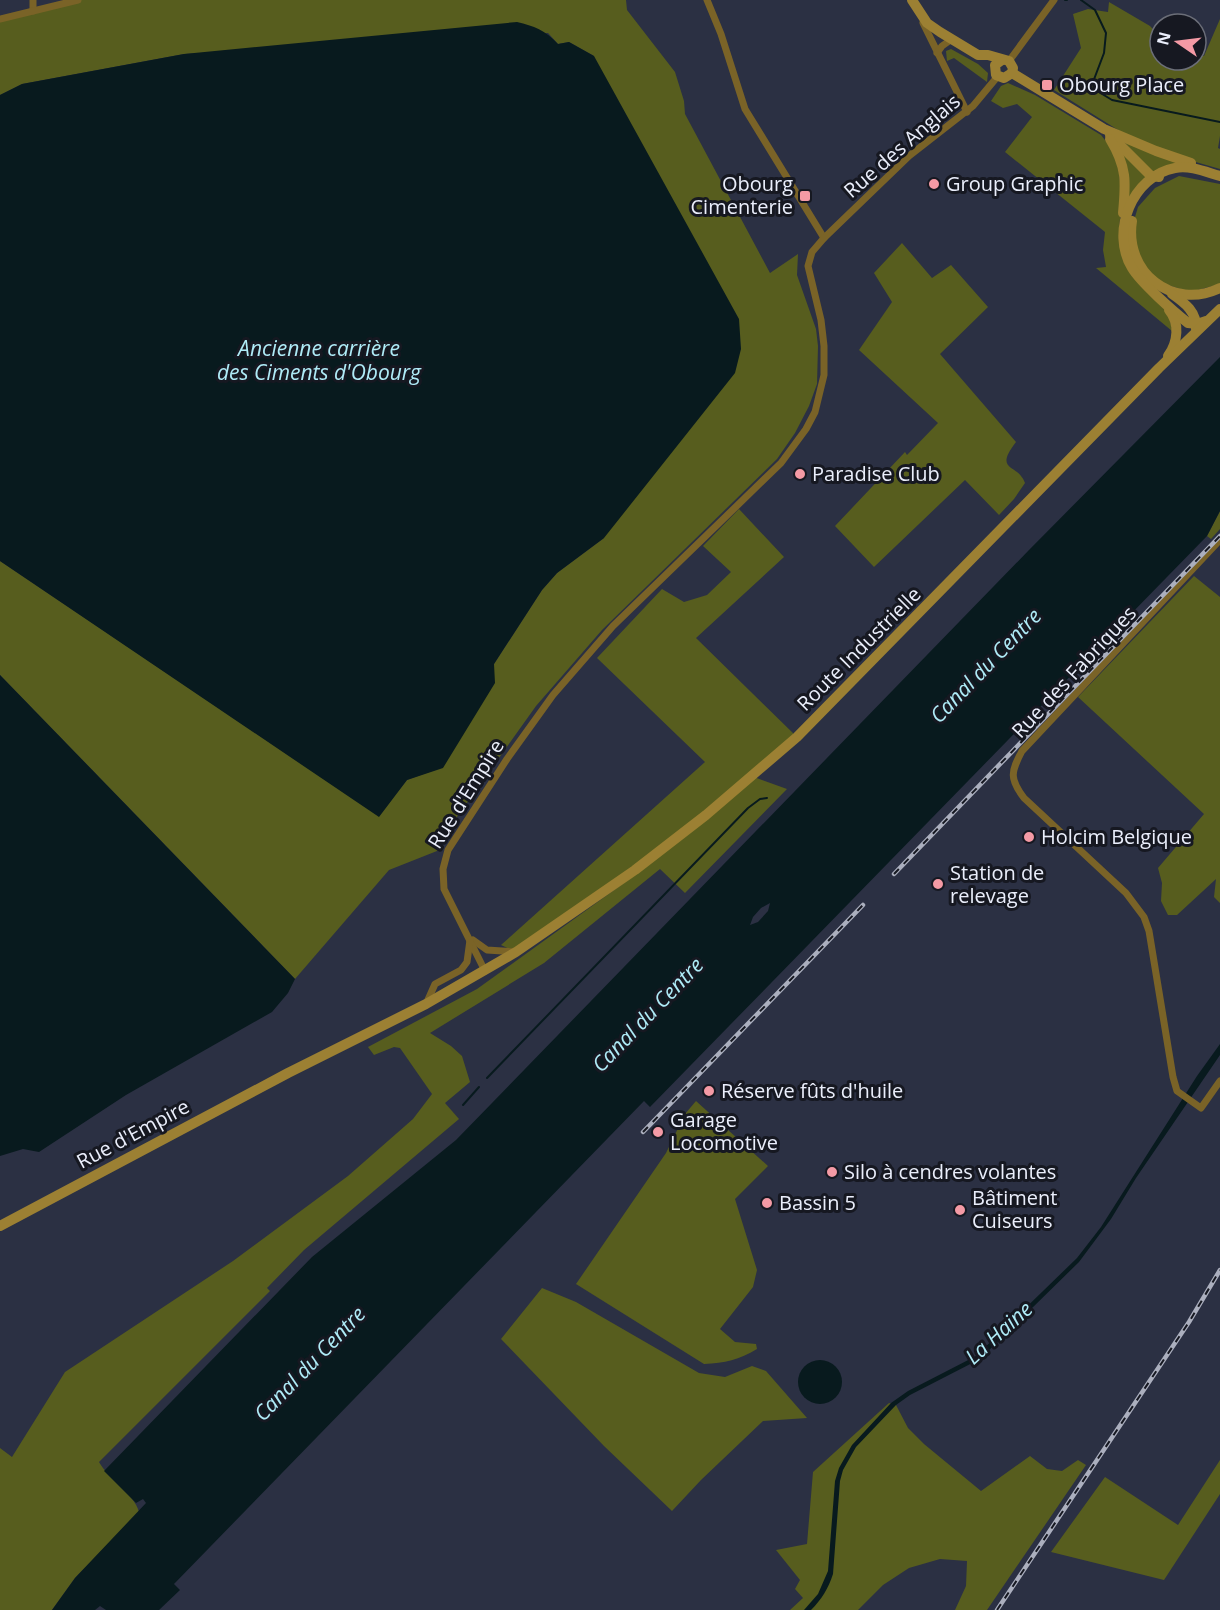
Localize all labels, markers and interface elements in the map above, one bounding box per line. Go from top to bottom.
north arrow [1148,12,1208,72]
text: N [1151,29,1176,47]
place label: Obourg Place [1059,71,1184,98]
marker: Obourg Place [1040,78,1054,92]
street label: Rue des Anglais [838,88,966,204]
place label: Obourg Cimenterie [691,170,793,220]
place label: Group Graphic [946,170,1083,197]
marker: Group Graphic [927,177,941,191]
marker: Obourg Cimenterie [798,189,812,203]
water label: Ancienne carrière des Ciments d'Obourg [217,334,422,386]
place label: Paradise Club [812,460,940,487]
marker: Paradise Club [793,467,807,481]
street label: Route Industrielle [791,581,927,717]
street label: Rue des Fabriques [1005,600,1142,744]
water label: Canal du Centre [923,602,1047,729]
street label: Rue d'Empire [421,734,510,853]
place label: Holcim Belgique [1041,823,1192,850]
marker: Holcim Belgique [1022,830,1036,844]
place label: Station de relevage [950,859,1044,909]
marker: Station de relevage [931,877,945,891]
water label: Canal du Centre [585,951,709,1078]
place label: Réserve fûts d'huile [721,1077,903,1104]
marker: Réserve fûts d'huile [702,1084,716,1098]
street label: Rue d'Empire [72,1093,194,1175]
place label: Garage Locomotive [670,1106,778,1156]
marker: Garage Locomotive [651,1125,665,1139]
place label: Silo à cendres volantes [844,1158,1056,1185]
marker: Silo à cendres volantes [825,1165,839,1179]
place label: Bâtiment Cuiseurs [972,1184,1057,1234]
place label: Bassin 5 [779,1189,856,1216]
marker: Bassin 5 [760,1196,774,1210]
marker: Bâtiment Cuiseurs [953,1203,967,1217]
water label: La Haine [959,1295,1038,1370]
water label: Canal du Centre [247,1300,371,1427]

